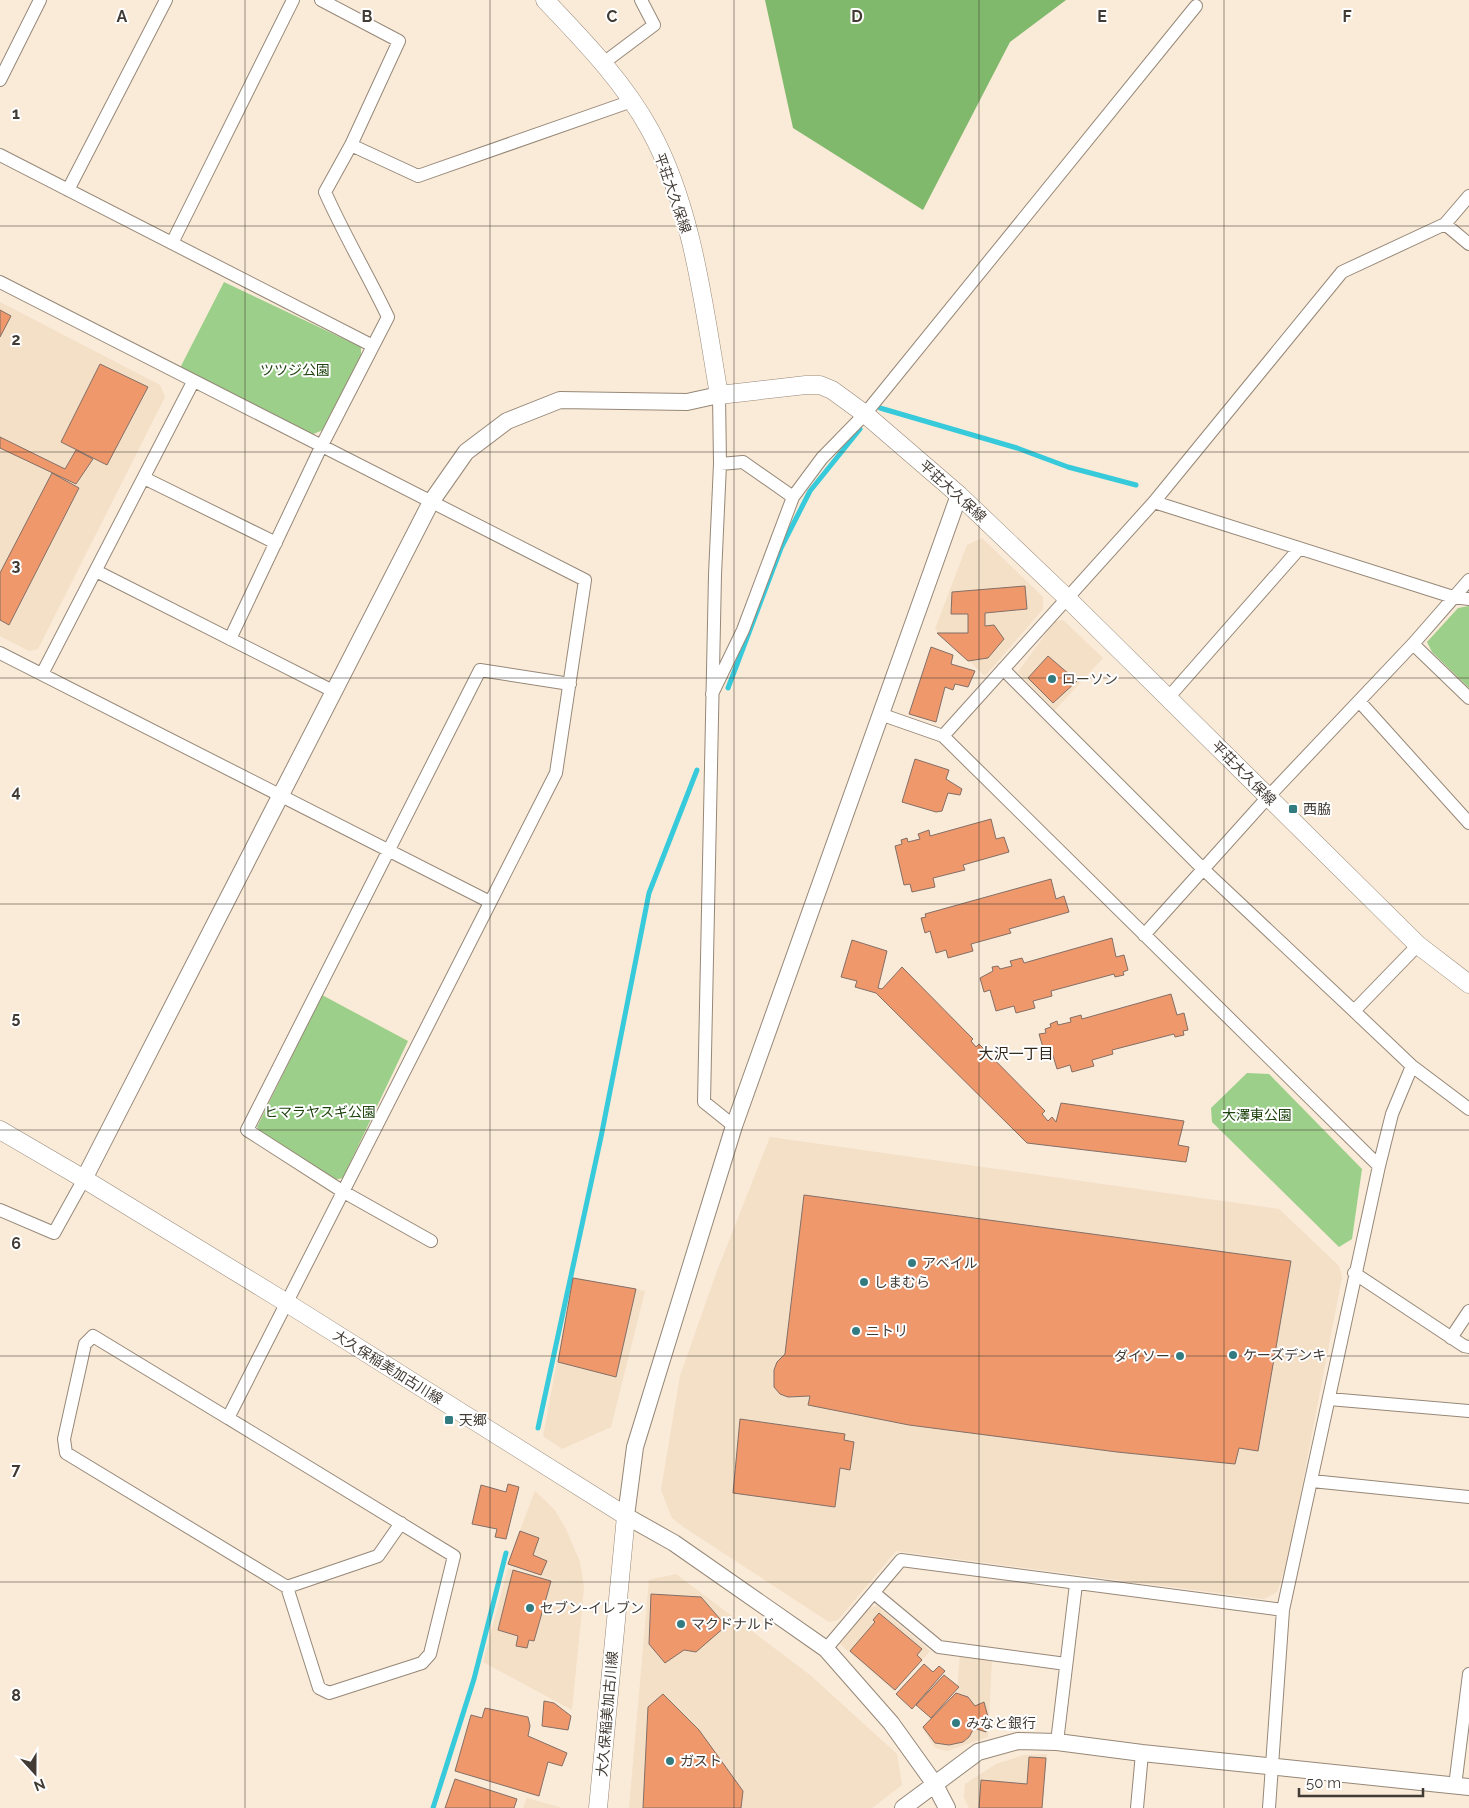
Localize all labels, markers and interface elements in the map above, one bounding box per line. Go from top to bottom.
text: A [117,7,128,26]
text: B [362,7,373,26]
text: C [607,7,618,26]
text: D [851,7,863,26]
text: E [1097,7,1107,26]
text: F [1342,7,1352,26]
text: 1 [12,104,20,123]
street label: 平荘大久保線 [652,151,694,235]
text: 2 [11,330,21,349]
park label: ツツジ公園 [260,362,330,378]
street label: 平荘大久保線 [916,457,990,525]
text: 3 [12,556,21,575]
place label: ローソン [1062,671,1118,687]
marker: ローソン [1046,673,1058,685]
street label: 平荘大久保線 [1209,738,1279,808]
text: 4 [11,782,21,801]
place label: 西脇 [1303,801,1331,817]
marker: 西脇 [1287,803,1299,815]
text: 5 [12,1008,21,1027]
district label: 大沢一丁目 [978,1045,1054,1063]
park label: ヒマラヤスギ公園 [264,1104,376,1120]
park label: 大澤東公園 [1222,1107,1292,1123]
text: 6 [11,1234,21,1253]
place label: アベイル [922,1255,978,1271]
marker: アベイル [906,1257,918,1269]
place label: しまむら [874,1274,930,1290]
marker: しまむら [858,1276,870,1288]
place label: ニトリ [866,1323,908,1339]
marker: ニトリ [850,1325,862,1337]
street label: 大久保稲美加古川線 [330,1327,446,1407]
place label: ケーズデンキ [1243,1347,1326,1363]
place label: ダイソー [1114,1348,1170,1364]
marker: ケーズデンキ [1227,1349,1239,1361]
marker: ダイソー [1174,1350,1186,1362]
place label: 天郷 [459,1412,487,1428]
marker: 天郷 [443,1414,455,1426]
text: 7 [12,1460,21,1479]
place label: セブン-イレブン [540,1600,644,1616]
marker: セブン-イレブン [524,1602,536,1614]
place label: マクドナルド [691,1616,775,1632]
marker: マクドナルド [675,1618,687,1630]
street label: 大久保稲美加古川線 [594,1651,620,1777]
text: 8 [11,1686,21,1705]
place label: みなと銀行 [966,1715,1036,1731]
marker: みなと銀行 [950,1717,962,1729]
north arrow [10,1748,60,1798]
place label: ガスト [680,1753,722,1769]
marker: ガスト [664,1755,676,1767]
scale bar [1299,1766,1423,1798]
text: 50 m [1306,1774,1341,1792]
text: N [32,1776,48,1795]

